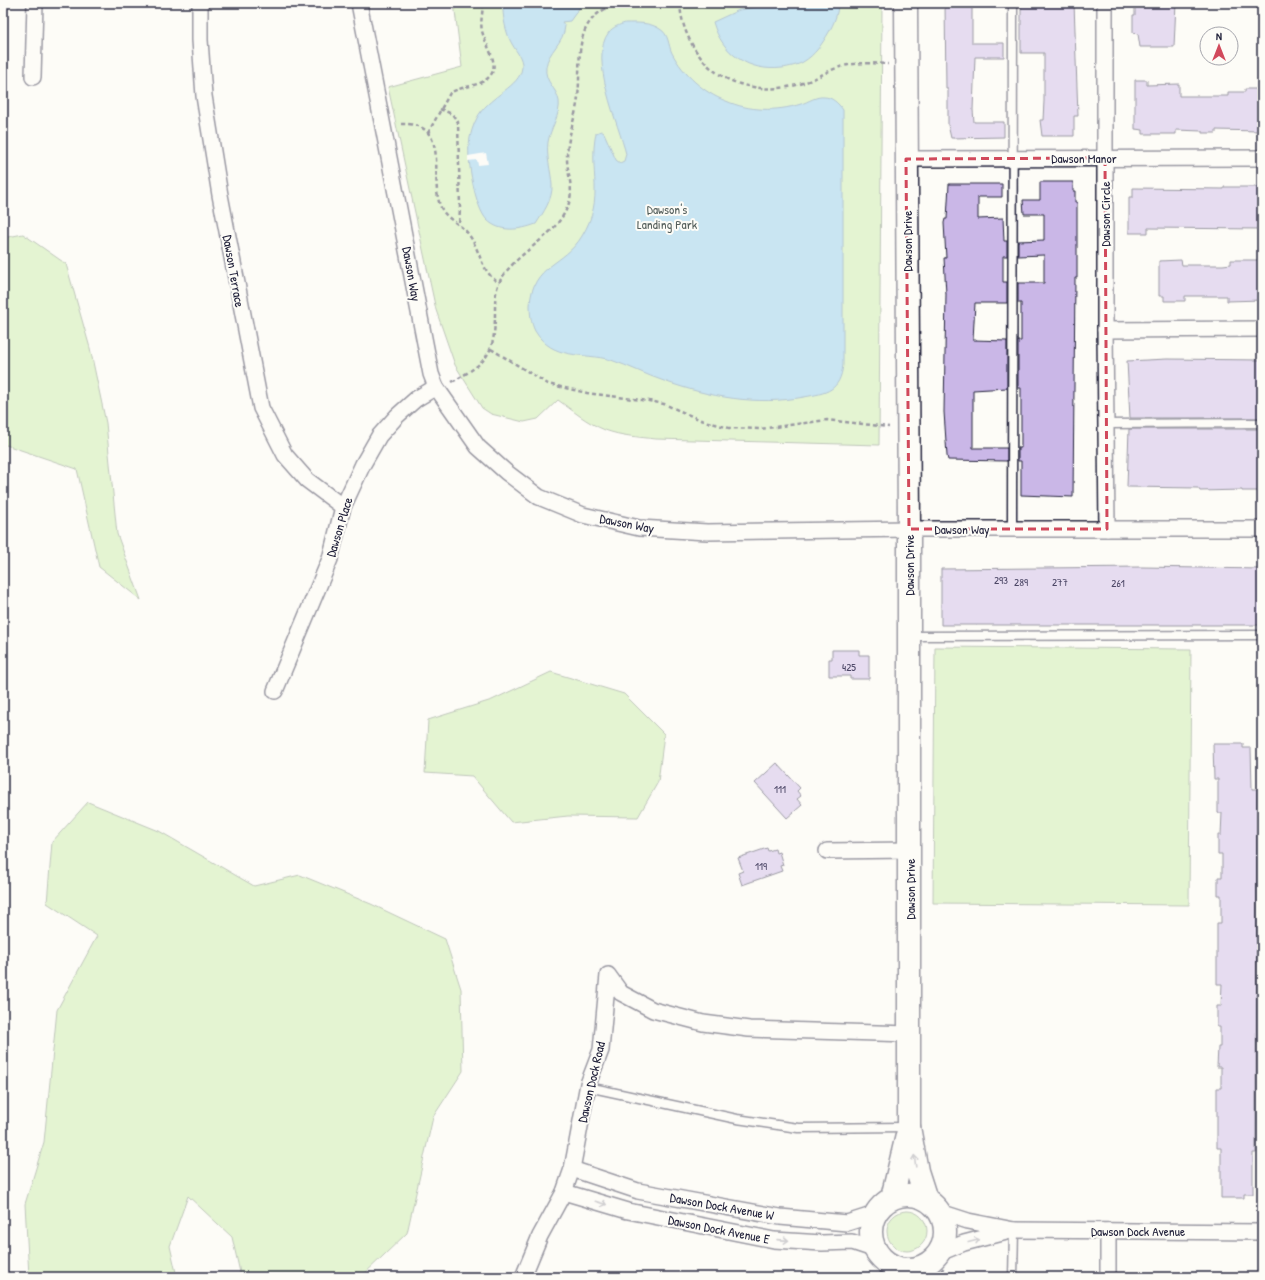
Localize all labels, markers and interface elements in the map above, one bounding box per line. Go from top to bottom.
north arrow [1199,26,1239,66]
text: N [1216,29,1222,43]
street label: Dawson Manor [1051,149,1117,167]
street label: Dawson Circle [1096,181,1114,247]
park label: Dawson's Landing Park [637,200,698,233]
street label: Dawson Drive [898,211,916,271]
street label: Dawson Terrace [219,233,249,309]
street label: Dawson Way [398,245,426,303]
street label: Dawson Place [321,495,357,559]
street label: Dawson Way [598,509,656,537]
street label: Dawson Way [934,520,990,538]
street label: Dawson Drive [900,535,918,595]
house number: 293 [994,573,1008,587]
house number: 289 [1014,575,1028,589]
house number: 277 [1052,575,1068,589]
house number: 261 [1111,576,1125,590]
house number: 425 [842,660,856,674]
house number: 111 [774,782,786,796]
house number: 119 [755,859,767,873]
street label: Dawson Drive [901,859,919,919]
street label: Dawson Dock Road [573,1040,609,1124]
one-way arrow [911,1155,919,1168]
street label: Dawson Dock Avenue W [669,1188,775,1224]
one-way arrow [595,1200,608,1207]
street label: Dawson Dock Avenue E [667,1210,771,1248]
street label: Dawson Dock Avenue [1091,1222,1185,1240]
one-way arrow [776,1237,789,1244]
one-way arrow [967,1237,980,1244]

